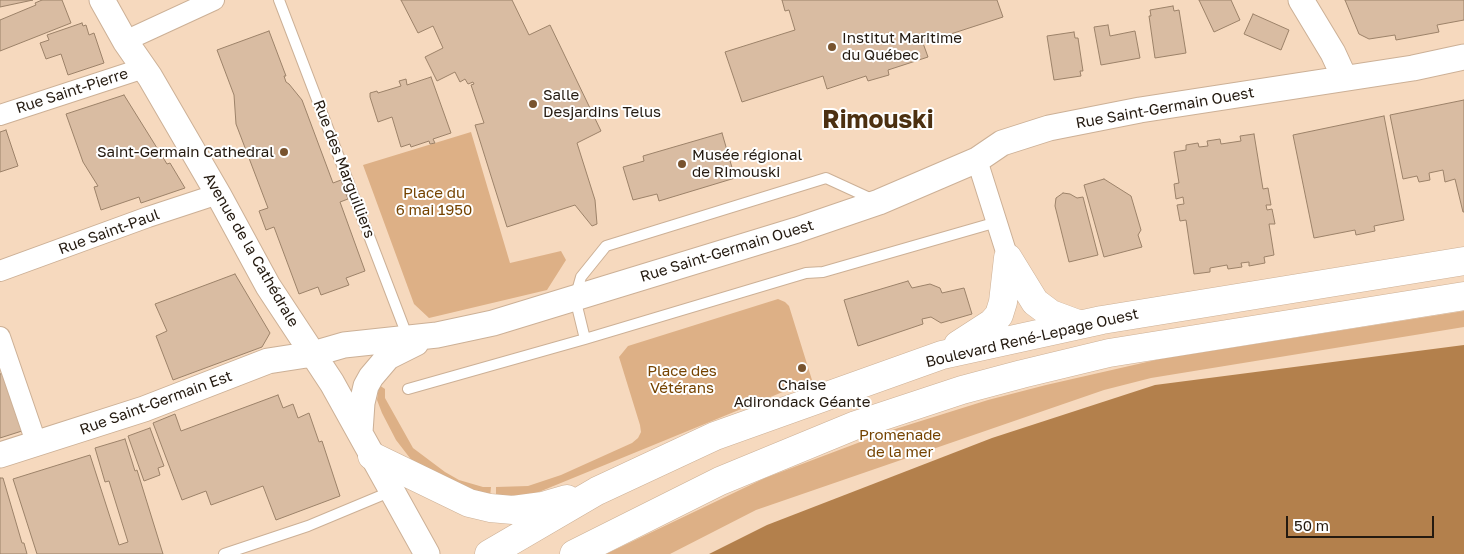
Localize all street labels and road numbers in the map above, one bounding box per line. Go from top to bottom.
street label: Rue Saint-Pierre [14,64,130,118]
street label: Rue Saint-Germain Ouest [1074,83,1256,133]
street label: Rue des Marguilliers [309,97,379,241]
street label: Avenue de la Cathédrale [200,170,302,330]
street label: Rue Saint-Paul [56,205,162,259]
street label: Rue Saint-Germain Ouest [638,216,816,286]
street label: Boulevard René-Lepage Ouest [924,305,1140,371]
street label: Rue Saint-Germain Est [77,367,235,439]

